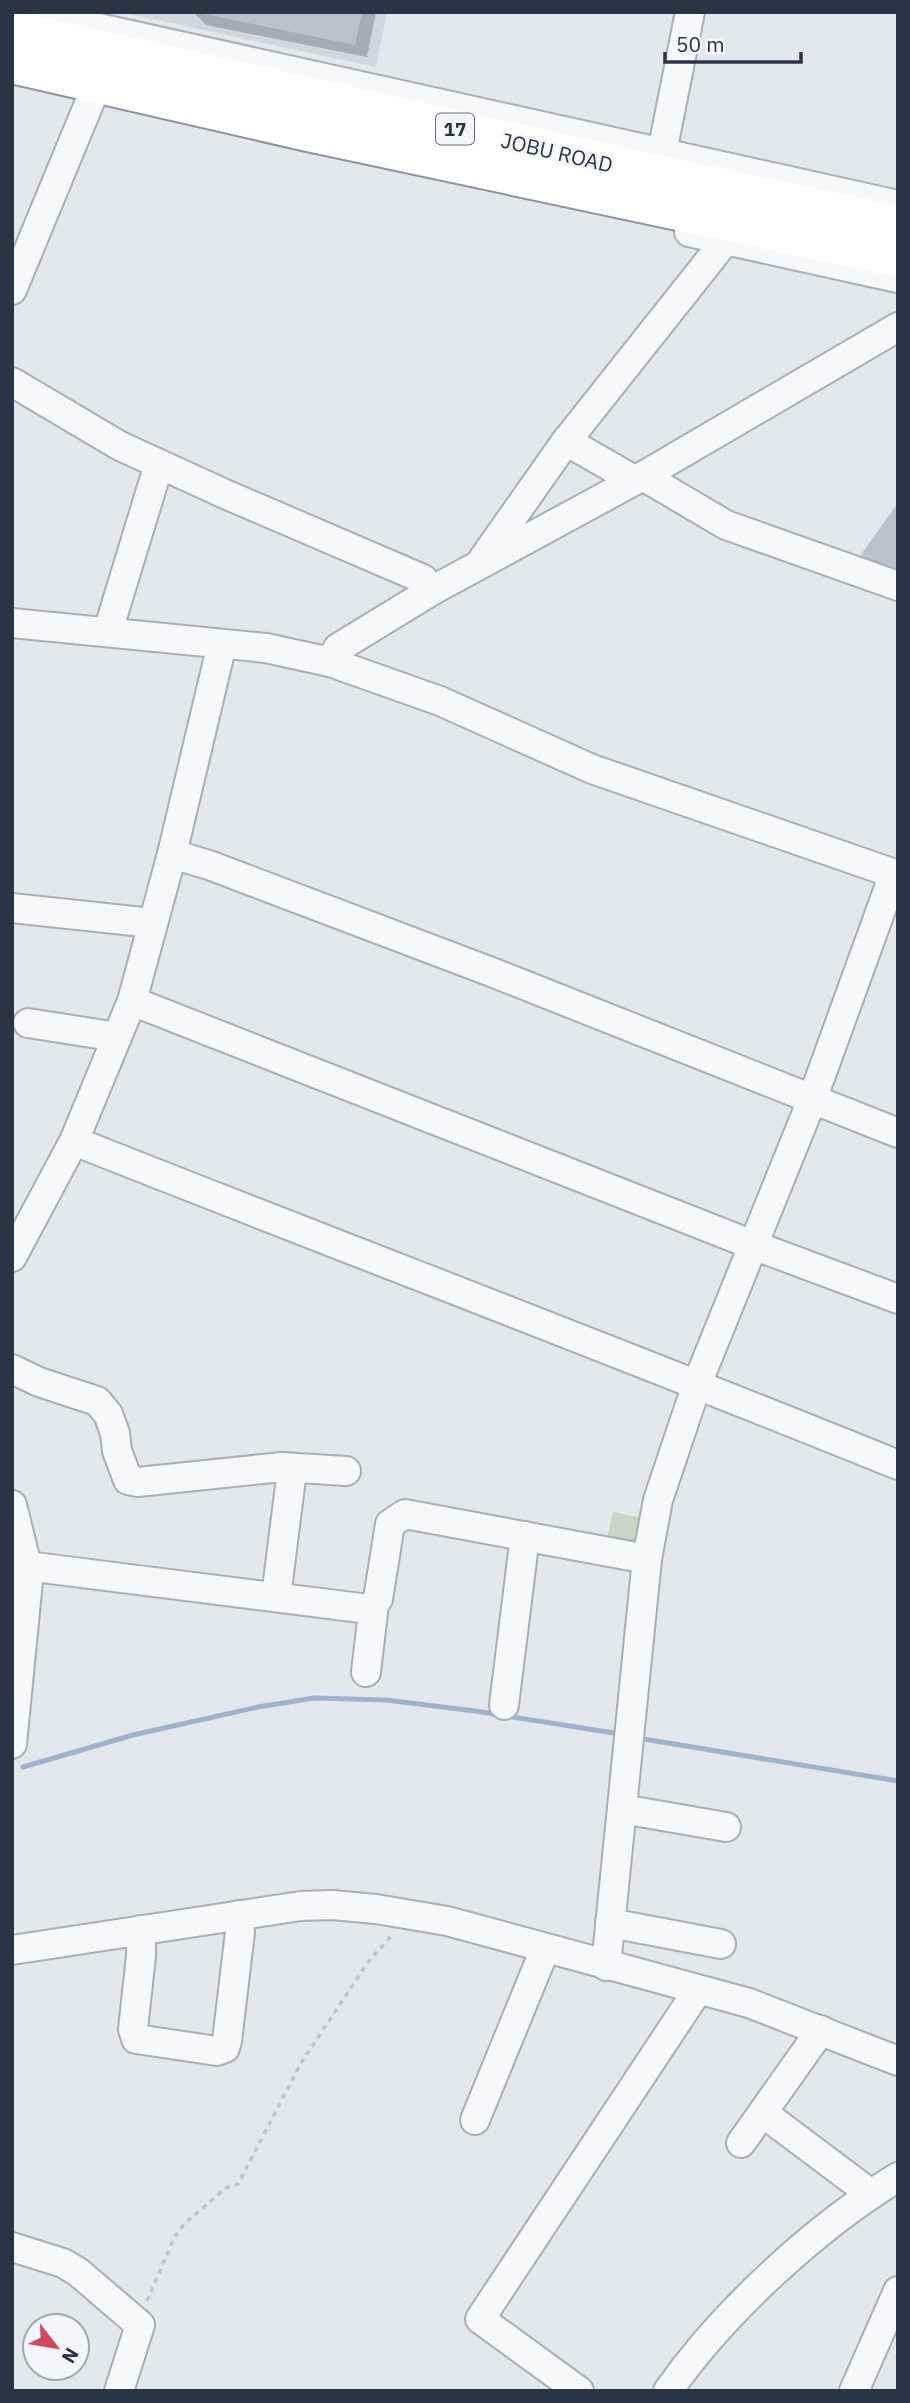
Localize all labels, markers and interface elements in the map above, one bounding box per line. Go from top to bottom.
scale bar [665,21,802,65]
text: 50 m [676,30,725,58]
road number: 17 [436,113,474,144]
street label: JOBU ROAD [498,126,616,178]
north arrow [21,2312,91,2382]
text: N [57,2344,84,2368]

